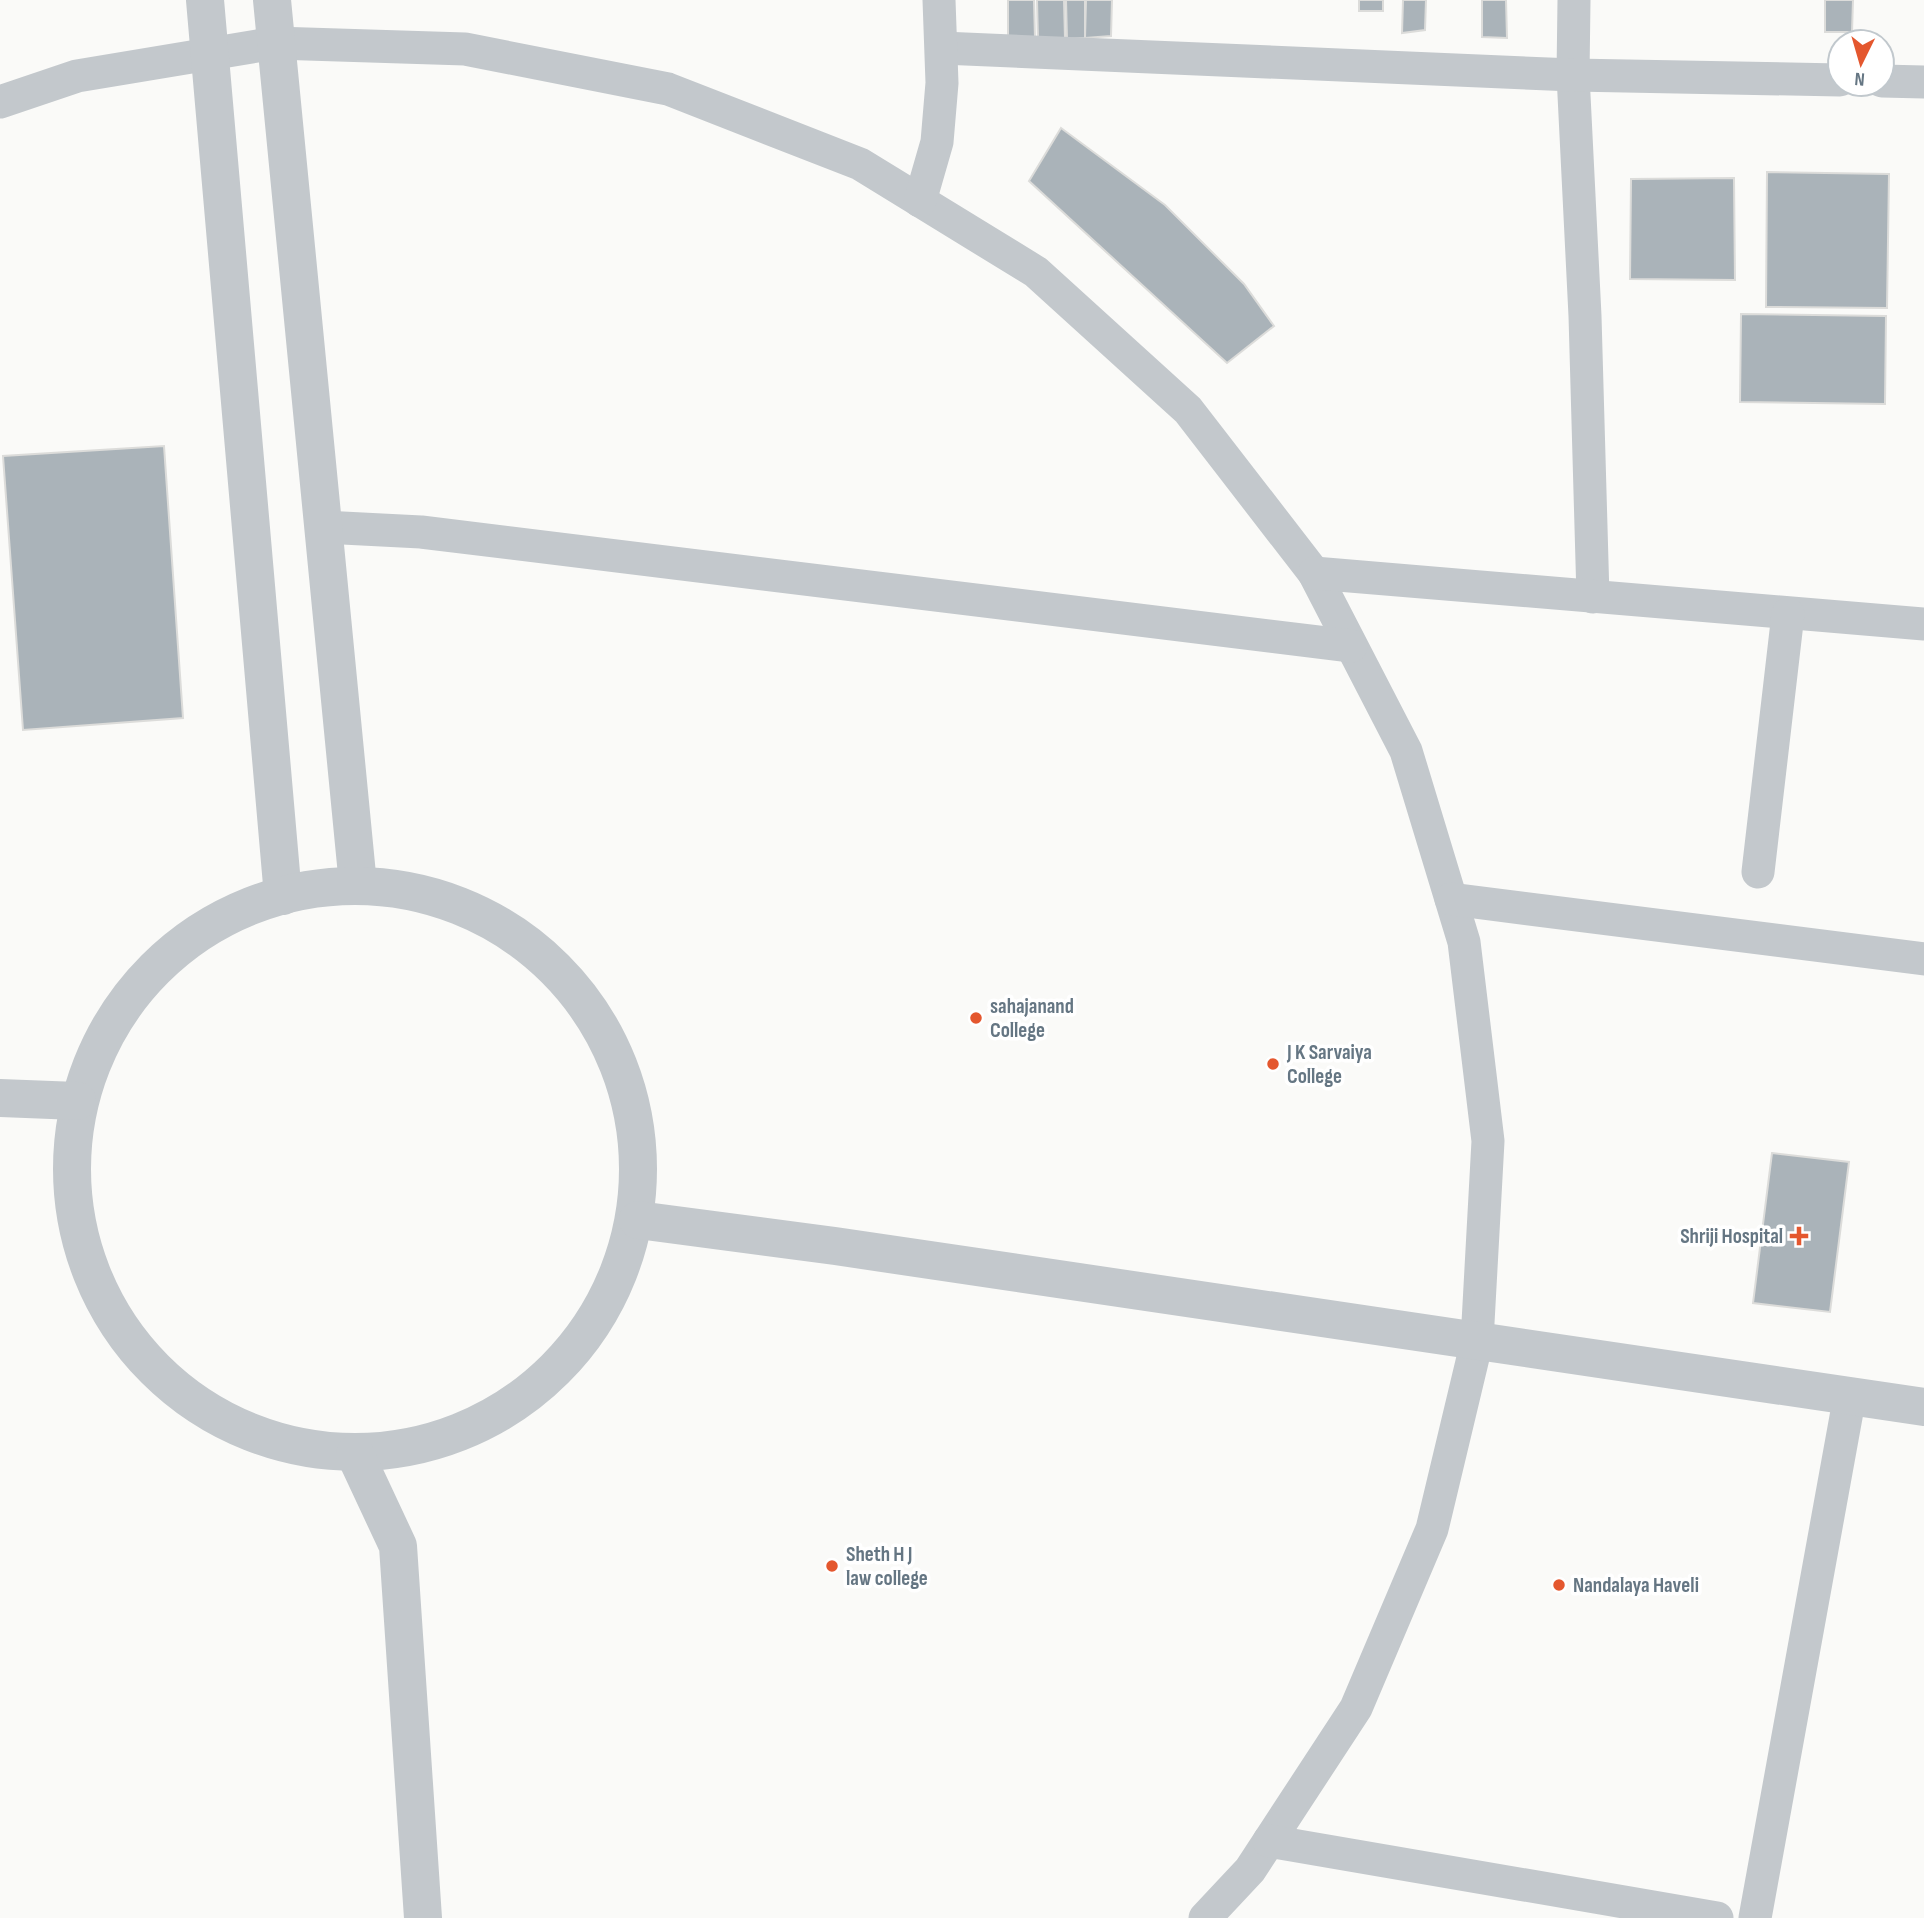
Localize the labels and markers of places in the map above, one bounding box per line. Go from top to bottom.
place label: sahajanand College [990,994,1074,1043]
marker: sahajanand College [968,1010,984,1026]
place label: J K Sarvaiya College [1286,1040,1372,1089]
marker: J K Sarvaiya College [1265,1056,1281,1072]
place label: Shriji Hospital [1680,1224,1783,1249]
marker: Shriji Hospital [1789,1226,1809,1246]
place label: Sheth H J law college [846,1542,928,1591]
marker: Sheth H J law college [824,1558,840,1574]
place label: Nandalaya Haveli [1573,1573,1699,1598]
marker: Nandalaya Haveli [1551,1577,1567,1593]

